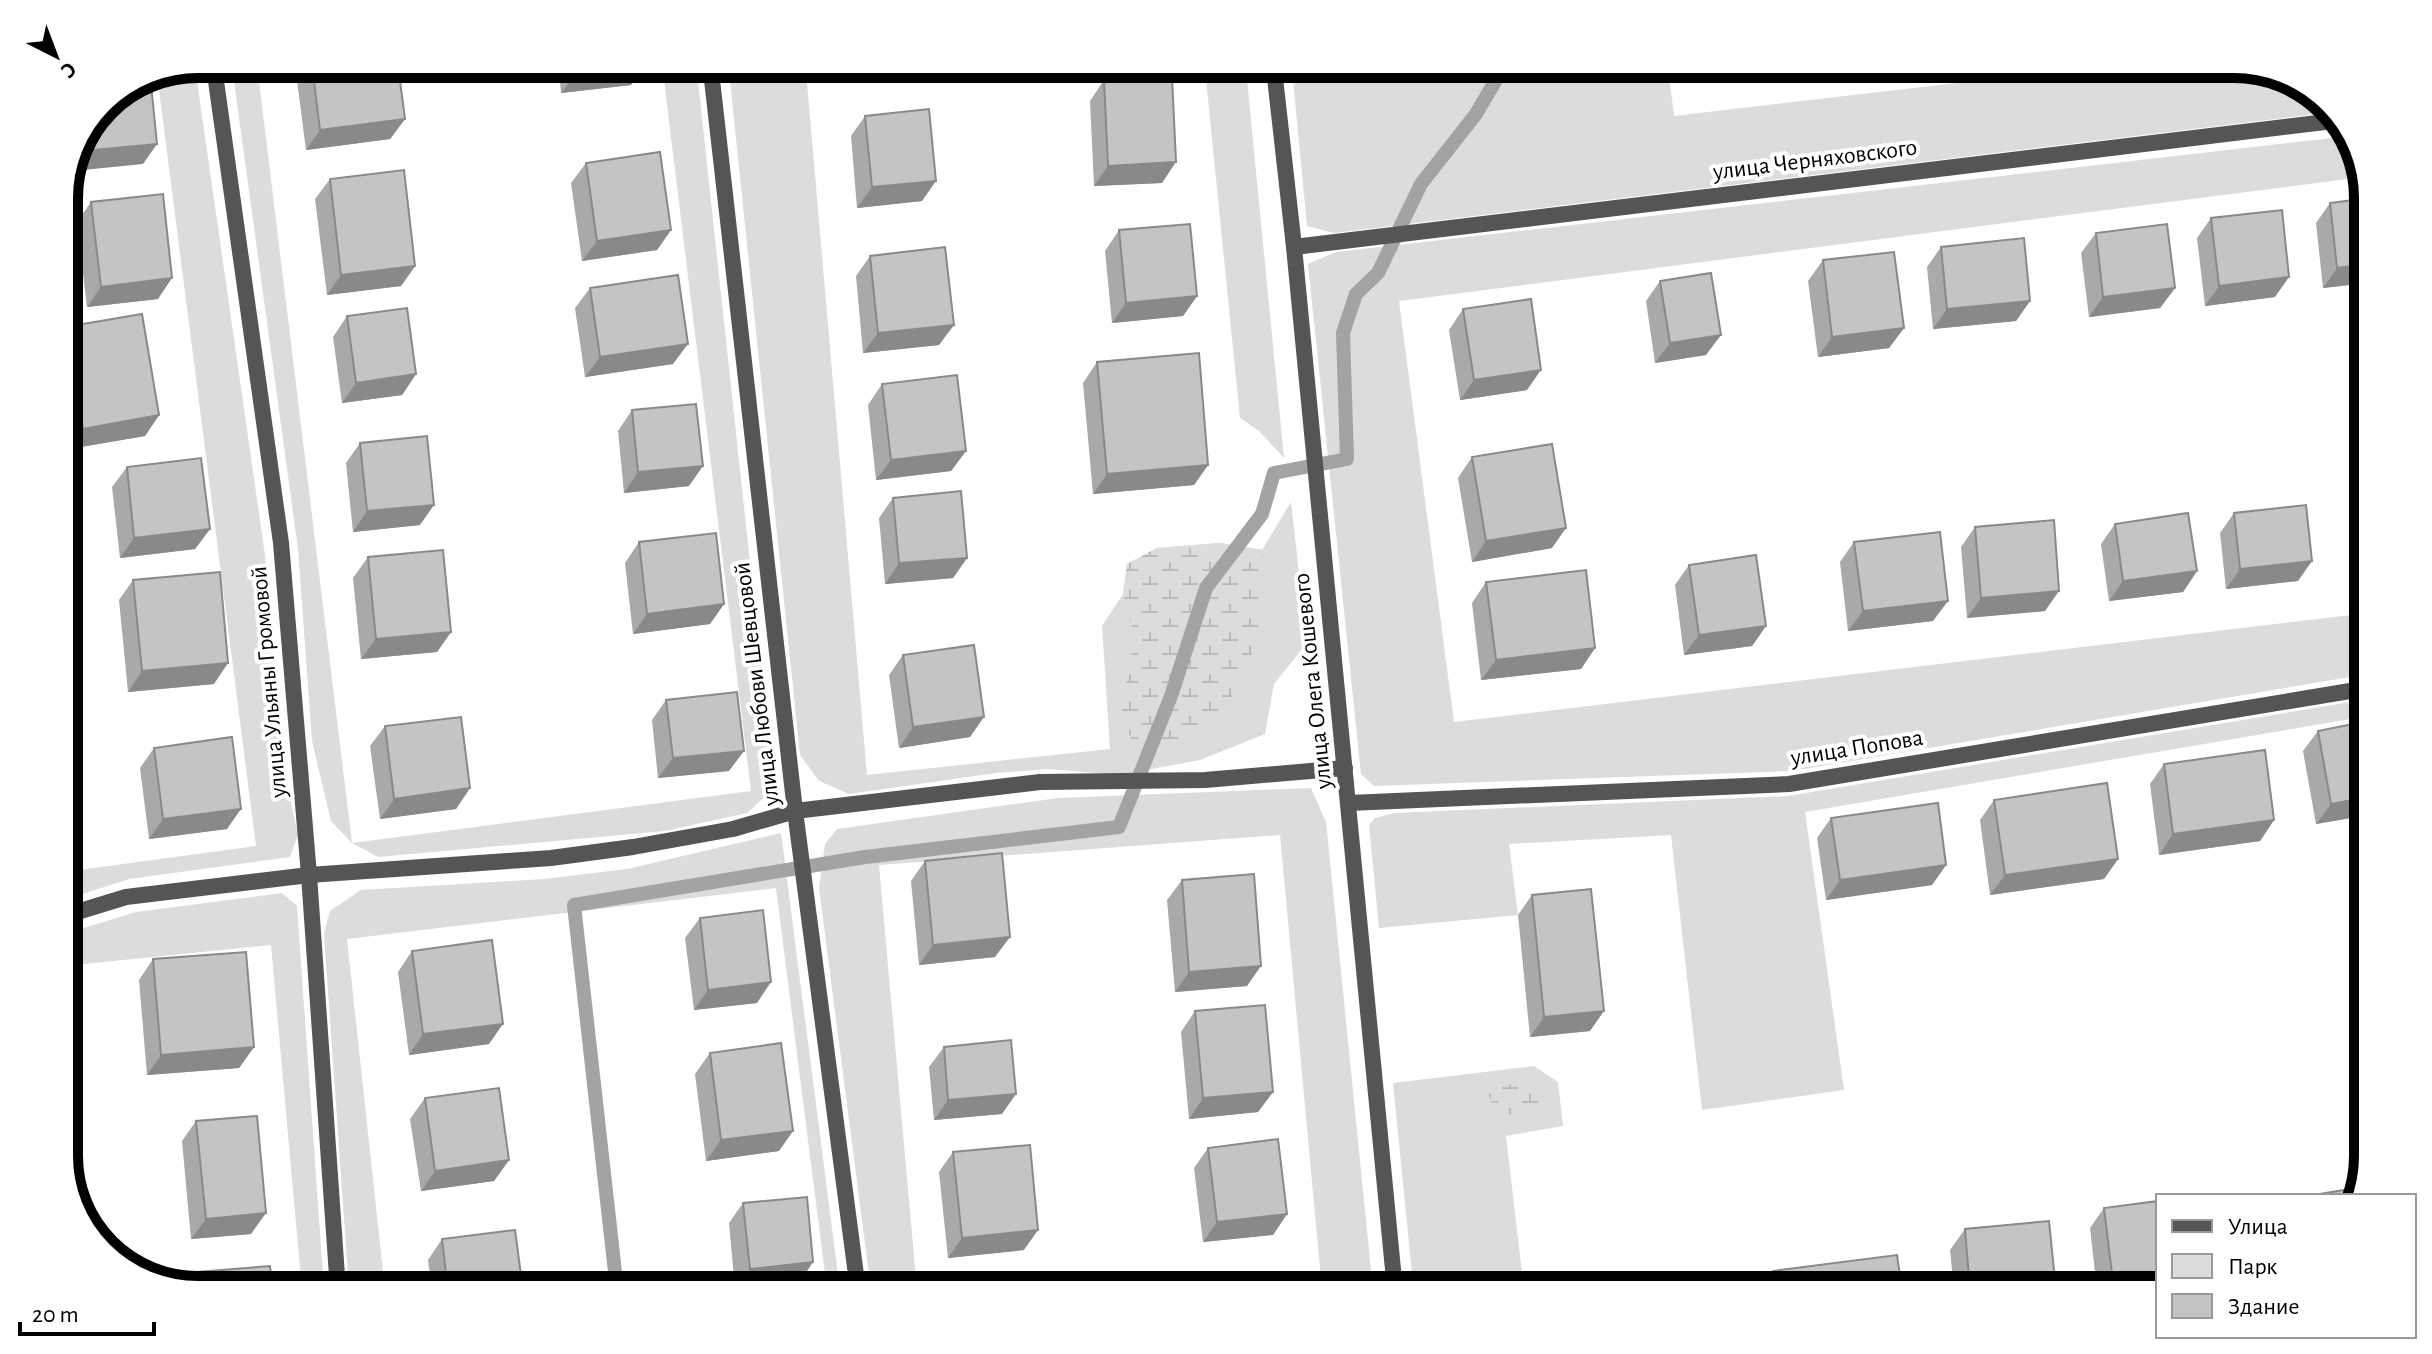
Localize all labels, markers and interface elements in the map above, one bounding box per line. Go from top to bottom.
north arrow [16,16,96,96]
text: С [57,58,81,82]
street label: улица Черняховского [1711,136,1918,185]
street label: улица Любови Шевцовой [730,561,784,808]
street label: улица Ульяны Громовой [247,565,291,800]
street label: улица Олега Кошевого [1290,572,1336,791]
street label: улица Попова [1788,726,1925,770]
legend [2156,1194,2416,1338]
text: Улица [2228,1215,2288,1239]
text: Парк [2228,1255,2277,1279]
scale bar [20,1286,154,1336]
text: Здание [2228,1295,2299,1319]
text: 20 m [32,1303,79,1327]

